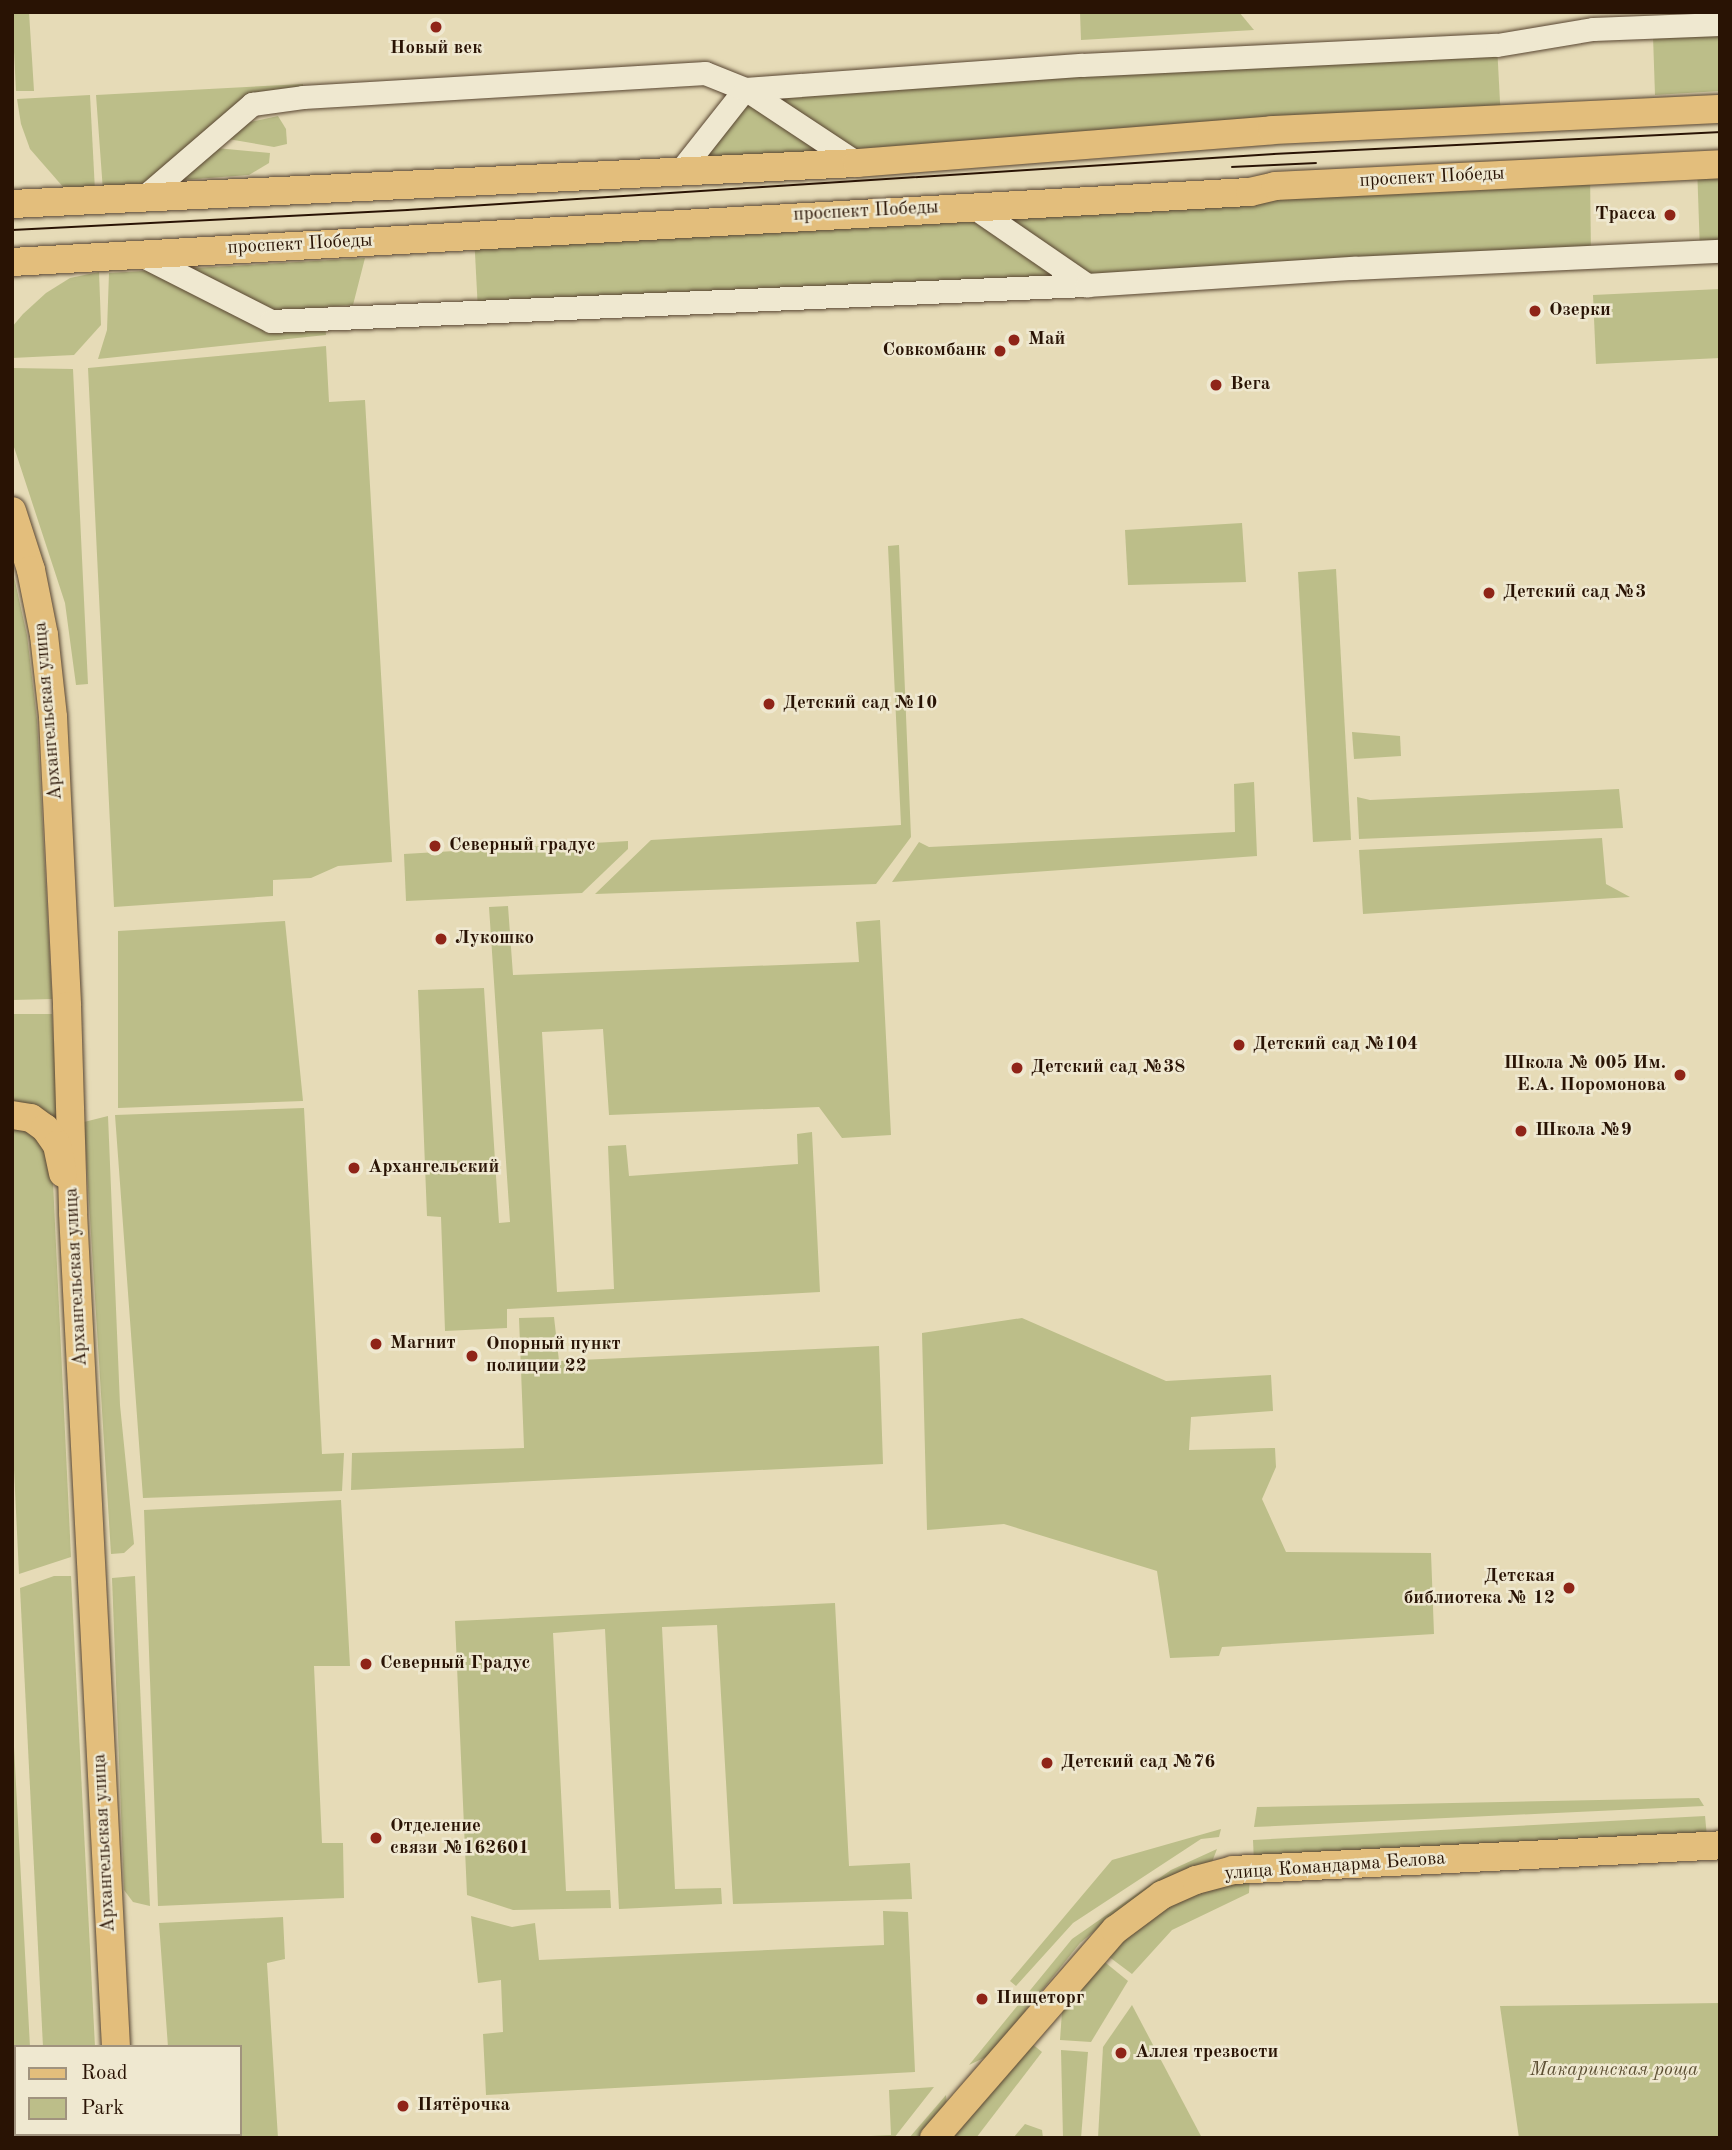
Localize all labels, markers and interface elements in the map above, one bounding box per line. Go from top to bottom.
marker: Новый век [428,19,444,35]
place label: Новый век [390,38,482,60]
street label: проспект Победы [1359,163,1505,193]
street label: проспект Победы [793,197,939,227]
place label: Трасса [1595,204,1656,226]
marker: Трасса [1662,207,1678,223]
street label: проспект Победы [227,230,373,260]
place label: Озерки [1549,300,1611,322]
marker: Озерки [1527,303,1543,319]
place label: Май [1028,329,1065,351]
marker: Май [1006,332,1022,348]
place label: Совкомбанк [883,340,986,362]
marker: Совкомбанк [992,343,1008,359]
place label: Вега [1230,374,1271,396]
marker: Вега [1208,377,1224,393]
place label: Детский сад №3 [1503,582,1646,604]
marker: Детский сад №3 [1481,585,1497,601]
street label: Архангельская улица [30,621,68,801]
place label: Детский сад №10 [783,693,937,715]
marker: Детский сад №10 [761,696,777,712]
place label: Северный градус [449,835,596,857]
marker: Северный градус [427,838,443,854]
place label: Лукошко [455,928,534,950]
marker: Лукошко [433,931,449,947]
place label: Детский сад №104 [1253,1034,1418,1056]
marker: Детский сад №104 [1231,1037,1247,1053]
place label: Школа № 005 Им. Е.А. Поромонова [1503,1053,1666,1097]
place label: Детский сад №38 [1031,1057,1185,1079]
marker: Детский сад №38 [1009,1060,1025,1076]
marker: Школа № 005 Им. Е.А. Поромонова [1672,1067,1688,1083]
place label: Школа №9 [1535,1120,1632,1142]
marker: Школа №9 [1513,1123,1529,1139]
place label: Архангельский [368,1157,499,1179]
marker: Архангельский [346,1160,362,1176]
street label: Архангельская улица [61,1187,93,1367]
place label: Магнит [390,1333,456,1355]
place label: Опорный пункт полиции 22 [486,1334,621,1378]
marker: Магнит [368,1336,384,1352]
marker: Опорный пункт полиции 22 [464,1348,480,1364]
place label: Детская библиотека № 12 [1404,1566,1555,1610]
marker: Детская библиотека № 12 [1561,1580,1577,1596]
place label: Северный Градус [380,1653,530,1675]
marker: Северный Градус [358,1656,374,1672]
place label: Детский сад №76 [1061,1752,1215,1774]
street label: Архангельская улица [89,1753,121,1933]
marker: Детский сад №76 [1039,1755,1055,1771]
place label: Отделение связи №162601 [390,1816,529,1860]
marker: Отделение связи №162601 [368,1830,384,1846]
street label: улица Командарма Белова [1224,1848,1446,1886]
place label: Пищеторг [996,1988,1084,2010]
marker: Пищеторг [974,1991,990,2007]
place label: Аллея трезвости [1135,2042,1278,2064]
legend [14,2045,242,2136]
marker: Аллея трезвости [1113,2045,1129,2061]
park label: Макаринская роща [1530,2060,1698,2082]
text: Road [81,2063,128,2084]
place label: Пятёрочка [417,2095,510,2117]
text: Park [81,2098,124,2119]
marker: Пятёрочка [395,2098,411,2114]

